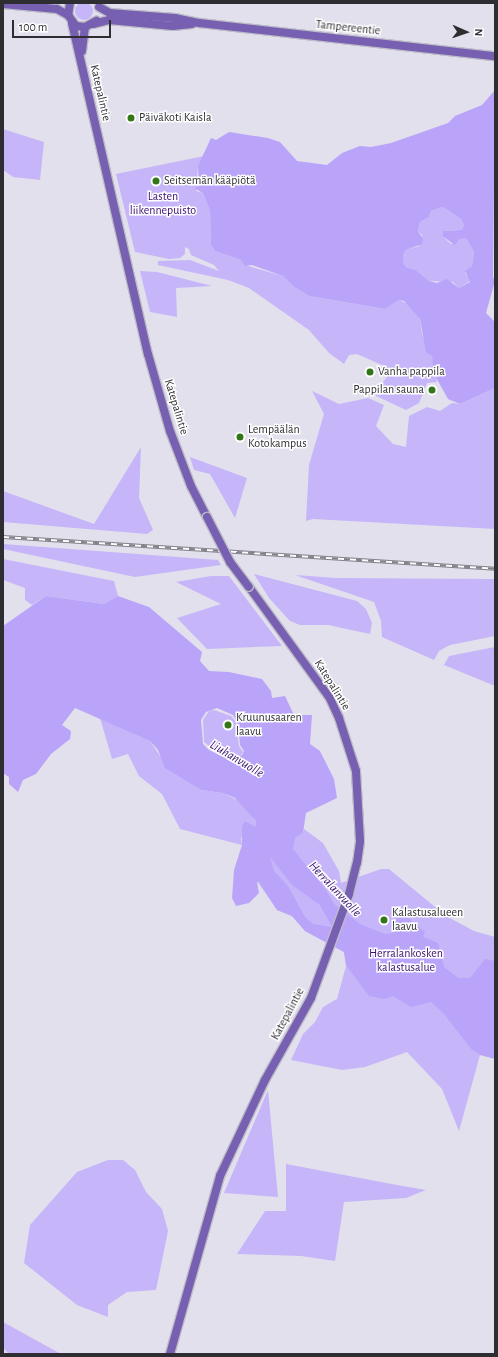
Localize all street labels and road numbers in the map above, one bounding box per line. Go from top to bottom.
street label: Tampereentie [315,17,381,39]
street label: Katepalintie [87,64,113,122]
street label: Katepalintie [161,378,191,436]
street label: Katepalintie [311,657,353,713]
street label: Katepalintie [268,985,308,1043]

